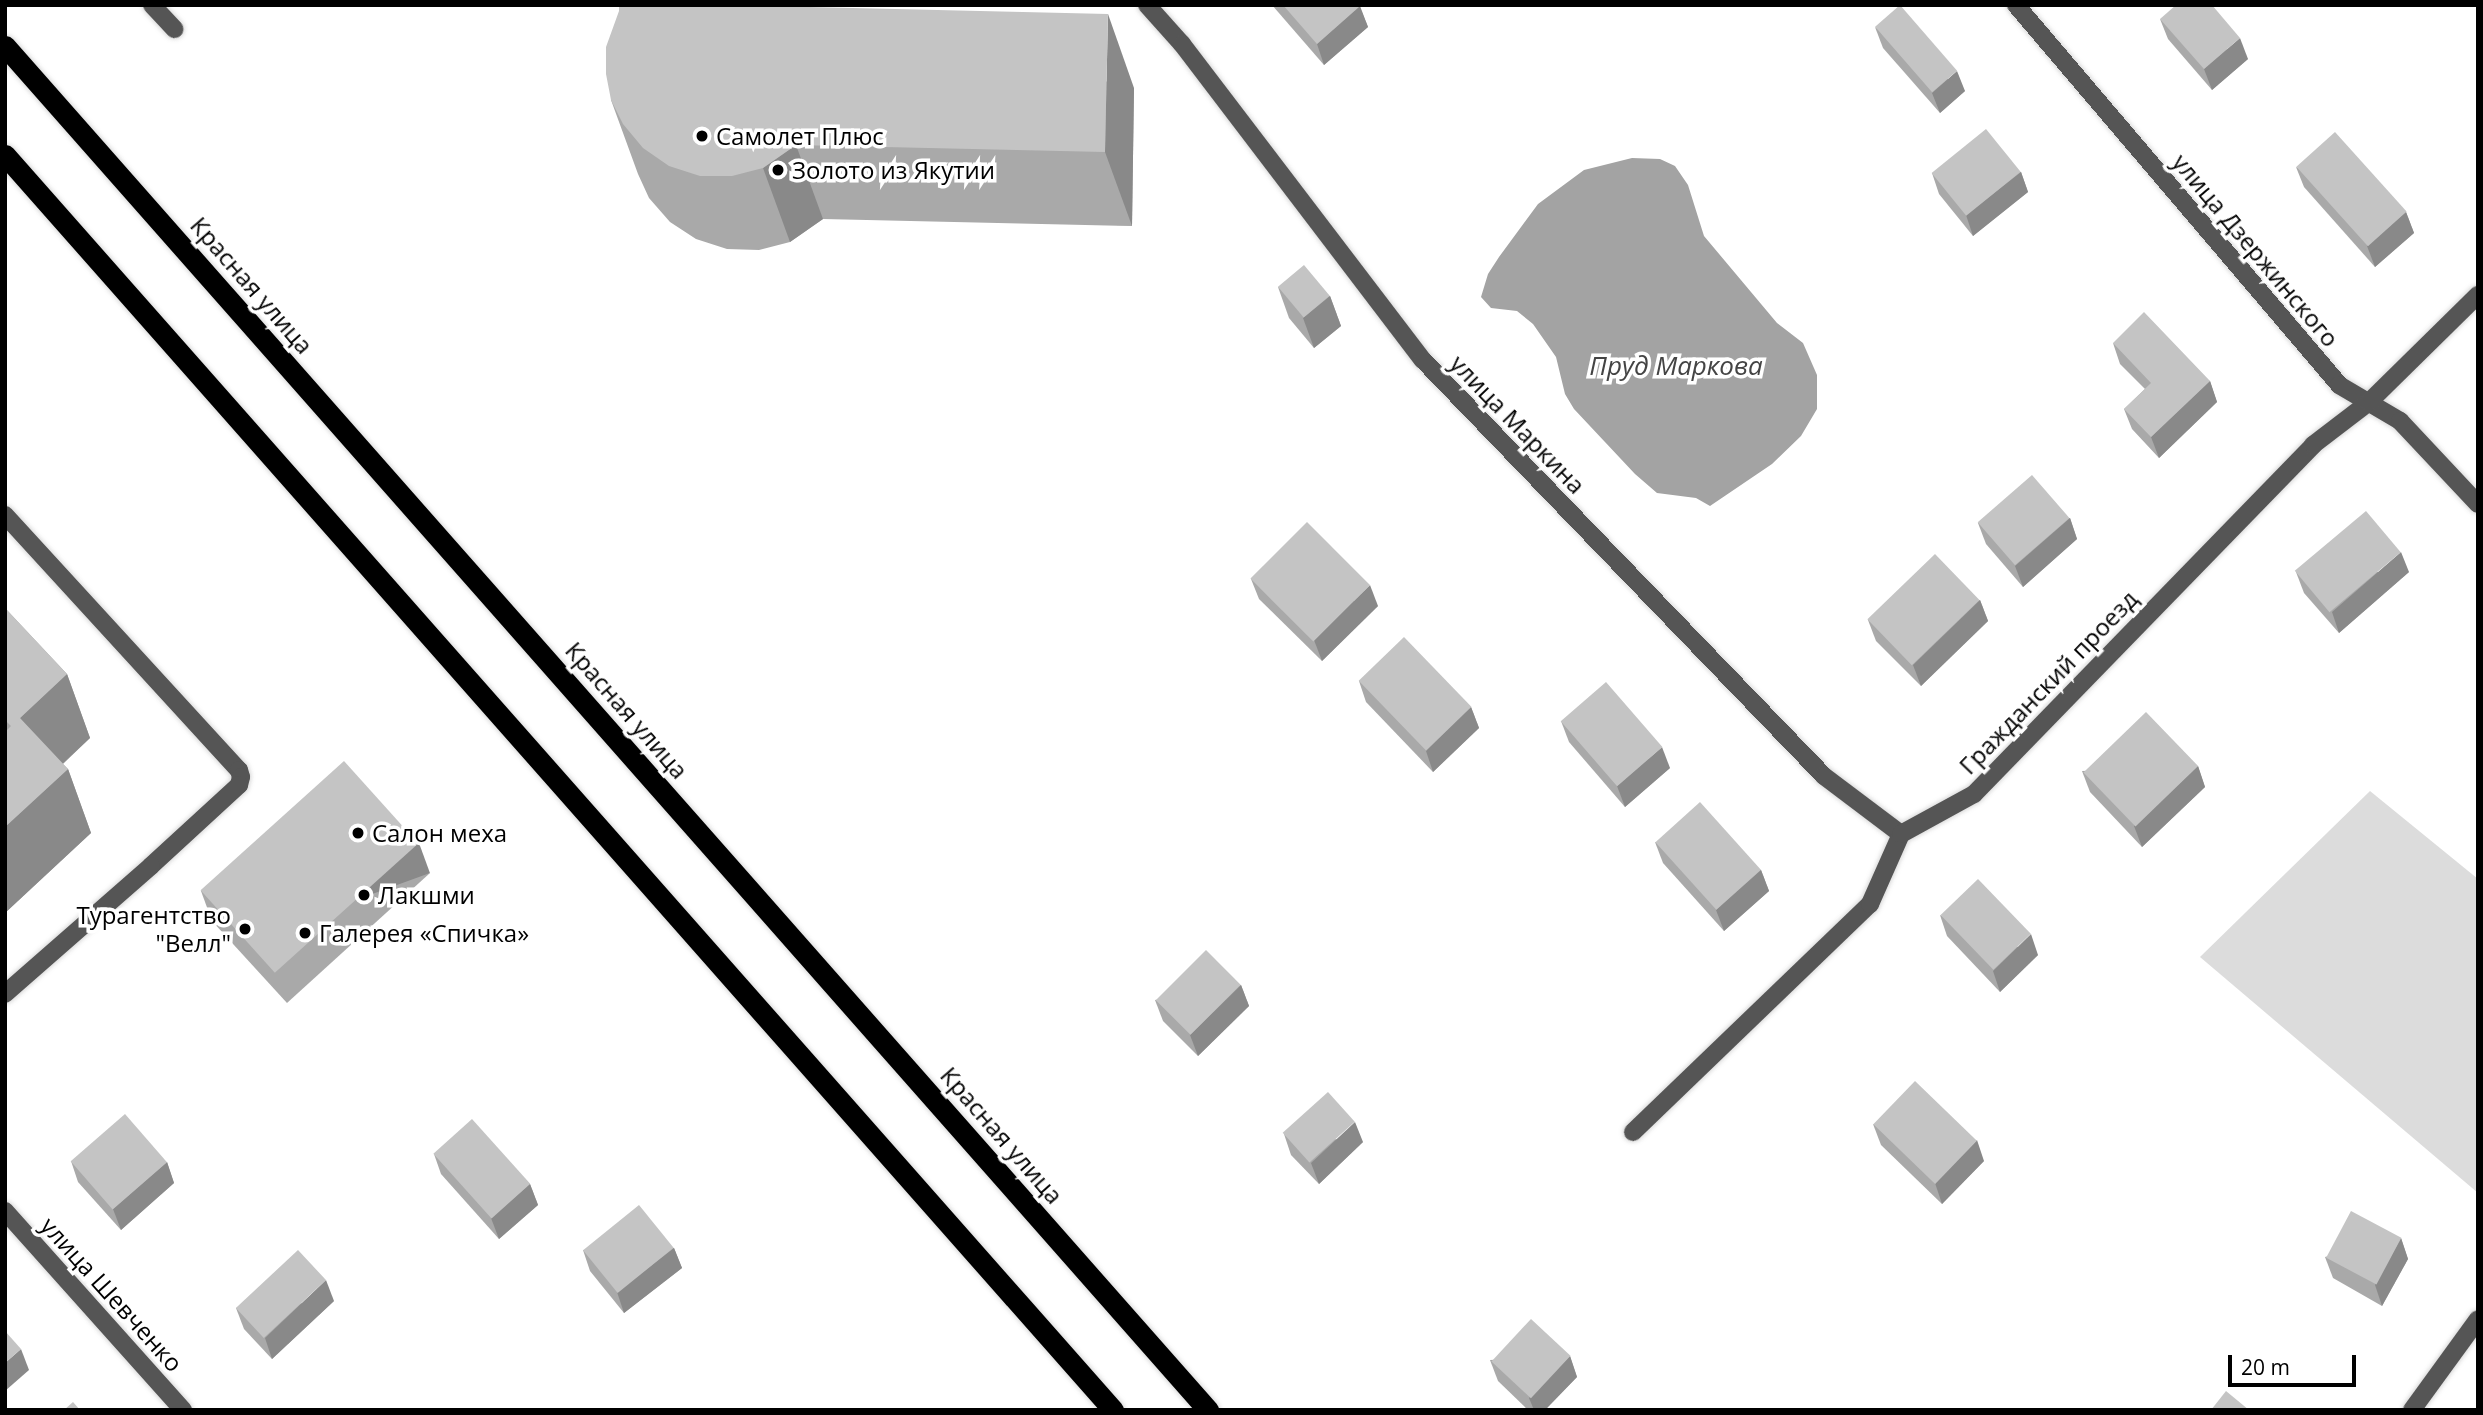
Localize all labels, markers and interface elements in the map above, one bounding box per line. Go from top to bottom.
place label: Самолет Плюс [716,122,884,150]
marker: Самолет Плюс [694,128,710,144]
street label: улица Дзержинского [2167,148,2345,352]
place label: Золото из Якутии [792,156,995,184]
marker: Золото из Якутии [770,162,786,178]
street label: Красная улица [185,211,319,359]
street label: улица Маркина [1445,349,1591,499]
water label: Пруд Маркова [1589,350,1763,382]
street label: Гражданский проезд [1953,584,2143,780]
street label: Красная улица [560,636,694,784]
place label: Салон меха [372,819,507,847]
marker: Салон меха [350,825,366,841]
place label: Лакшми [378,881,475,909]
marker: Лакшми [356,887,372,903]
place label: Турагентство "Велл" [76,901,231,957]
place label: Галерея «Спичка» [319,919,529,947]
marker: Турагентство "Велл" [237,921,253,937]
marker: Галерея «Спичка» [297,925,313,941]
street label: Красная улица [935,1061,1069,1209]
street label: улица Шевченко [35,1211,189,1377]
scale bar [2231,1342,2359,1386]
text: 20 m [2241,1353,2290,1381]

